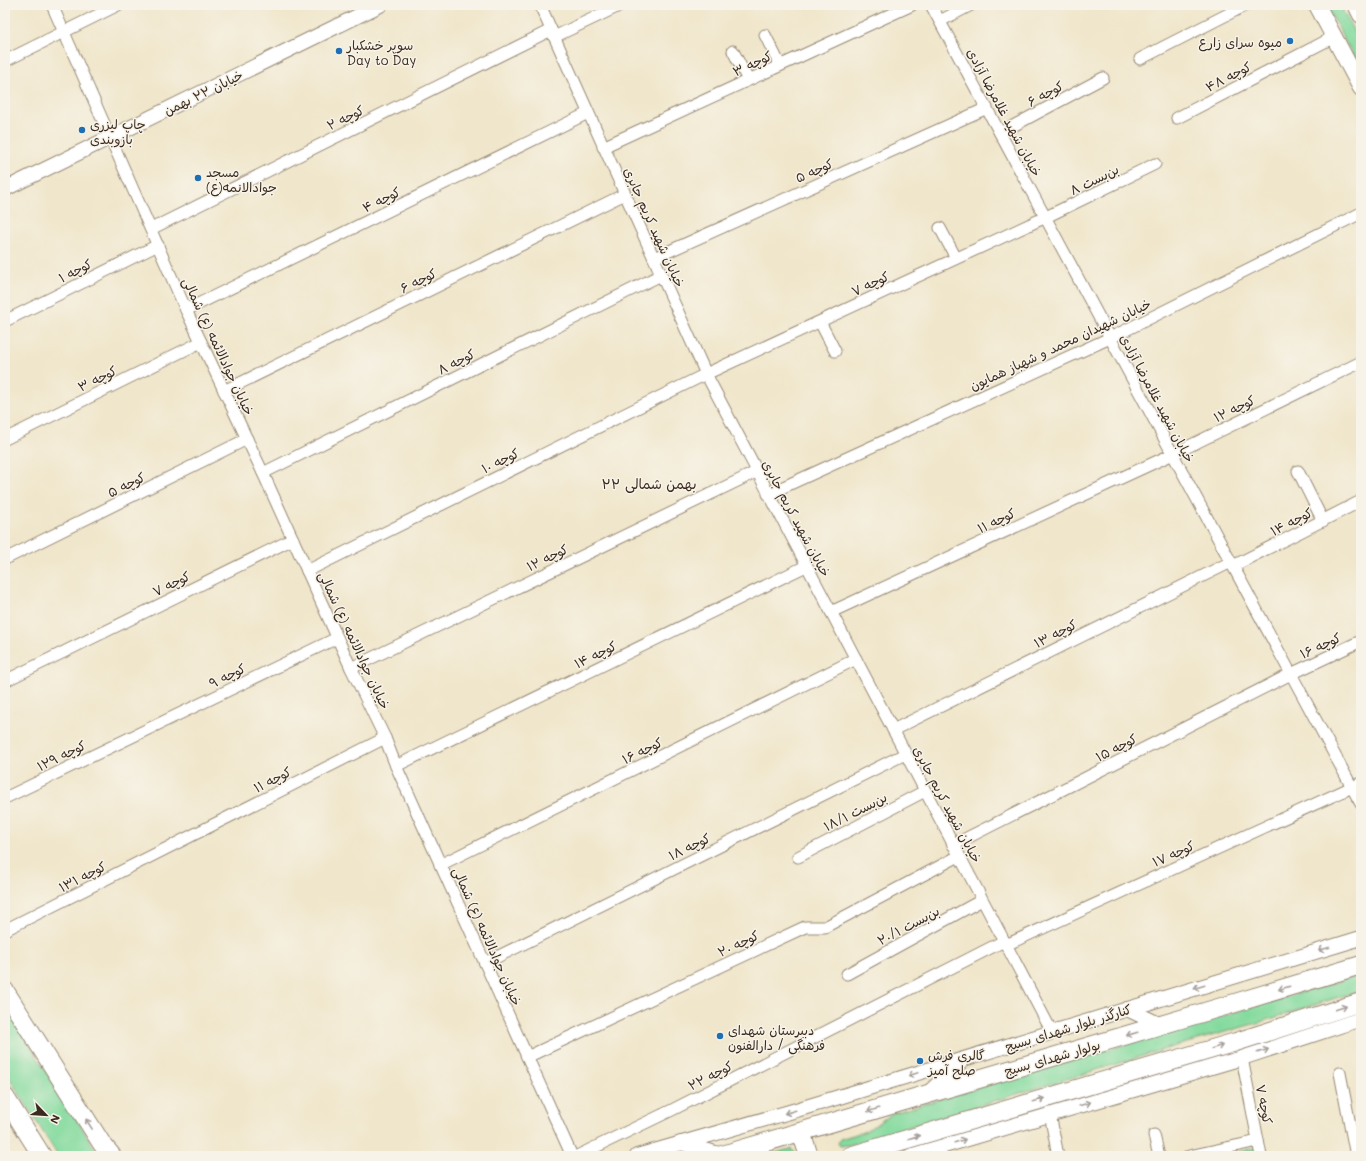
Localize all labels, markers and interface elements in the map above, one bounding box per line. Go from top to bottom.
place label: میوه سرای زارع [1199,33,1282,52]
place label: سوپر خشکبار Day to Day [346,36,417,68]
marker: میوه سرای زارع [1285,36,1295,46]
street label: خیابان شهید غلامرضا آزادی [963,45,1046,180]
marker: سوپر خشکبار Day to Day [334,46,344,56]
street label: کوچه ۳ [730,46,775,80]
street label: کوچه ۴۸ [1202,57,1255,96]
street label: خیابان ۲۲ بهمن [161,65,246,119]
street label: کوچه ۶ [1024,76,1067,110]
street label: کوچه ۲ [324,101,367,134]
place label: چاپ لیزری بازوبندی [90,115,146,148]
marker: چاپ لیزری بازوبندی [77,125,87,135]
street label: کوچه ۵ [792,154,836,187]
street label: بن‌بست ۸ [1067,160,1122,199]
place label: مسجد جوادالانمه(ع) [206,163,277,197]
street label: خیابان شهید کریم جابری [618,164,689,291]
marker: مسجد جوادالانمه(ع) [193,173,203,183]
street label: کوچه ۴ [359,182,404,216]
street label: کوچه ۱ [55,254,95,286]
street label: کوچه ۶ [397,264,440,297]
street label: کوچه ۷ [848,267,892,300]
street label: خیابان جوادالائمه (ع) شمالی [178,274,258,419]
street label: خیابان شهیدان محمد و شهباز همایون [967,294,1154,394]
street label: خیابان شهید غلامرضا آزادی [1116,331,1199,466]
street label: کوچه ۸ [434,344,478,378]
street label: کوچه ۳ [75,361,120,396]
street label: کوچه ۱۲ [1210,390,1258,426]
street label: کوچه ۱۰ [478,443,522,477]
street label: خیابان شهید کریم جابری [756,457,835,581]
street label: کوچه ۵ [104,467,148,501]
district label: ۲۲ بهمن شمالی [601,474,697,493]
street label: کوچه ۱۴ [1267,503,1316,540]
street label: کوچه ۱۱ [974,504,1019,537]
street label: کوچه ۱۲ [523,539,571,575]
street label: کوچه ۷ [149,566,193,600]
street label: خیابان جوادالائمه (ع) شمالی [314,568,394,713]
street label: کوچه ۱۳ [1031,615,1080,652]
street label: کوچه ۱۶ [1297,628,1344,663]
street label: کوچه ۱۴ [571,636,620,672]
street label: کوچه ۹ [206,659,249,692]
street label: کوچه ۱۵ [1092,729,1140,766]
street label: کوچه ۱۶ [619,733,666,768]
street label: کوچه ۱۲۹ [34,736,89,775]
street label: خیابان شهید کریم جابری [907,743,986,867]
street label: کوچه ۱۱ [250,762,295,797]
street label: بن‌بست ۱۸/۱ [821,788,890,835]
street label: کوچه ۱۸ [665,828,714,864]
street label: کوچه ۱۷ [1149,836,1198,871]
street label: کوچه ۱۳۱ [56,857,109,896]
street label: خیابان جوادالائمه (ع) شمالی [448,864,526,1009]
street label: بن‌بست ۲۰/۱ [874,902,942,949]
street label: کوچه ۲۰ [715,926,762,961]
one-way arrow [1317,946,1330,953]
one-way arrow [1193,984,1206,991]
one-way arrow [1277,985,1290,992]
street label: کنارگذر بلوار شهدای بسیج [1003,1000,1134,1056]
one-way arrow [1334,1004,1347,1011]
place label: دبیرستان شهدای فرهنگی / دارالفنون [728,1021,825,1055]
marker: دبیرستان شهدای فرهنگی / دارالفنون [715,1031,725,1041]
one-way arrow [1126,1031,1139,1038]
street label: بولوار شهدای بسیج [1002,1035,1103,1081]
one-way arrow [1210,1043,1223,1050]
place label: گالری فرش صلح آمیز [927,1046,985,1080]
one-way arrow [1257,1047,1270,1054]
street label: کوچه ۲۲ [685,1056,736,1094]
marker: گالری فرش صلح آمیز [915,1056,925,1066]
one-way arrow [908,1071,921,1078]
street label: کوچه ۷ [1252,1083,1277,1126]
north arrow [26,1095,66,1135]
one-way arrow [1032,1096,1045,1103]
one-way arrow [1078,1100,1091,1107]
one-way arrow [867,1107,880,1114]
one-way arrow [784,1109,797,1116]
text: N [47,1112,64,1126]
one-way arrow [85,1119,94,1130]
one-way arrow [907,1133,920,1140]
one-way arrow [954,1137,967,1144]

